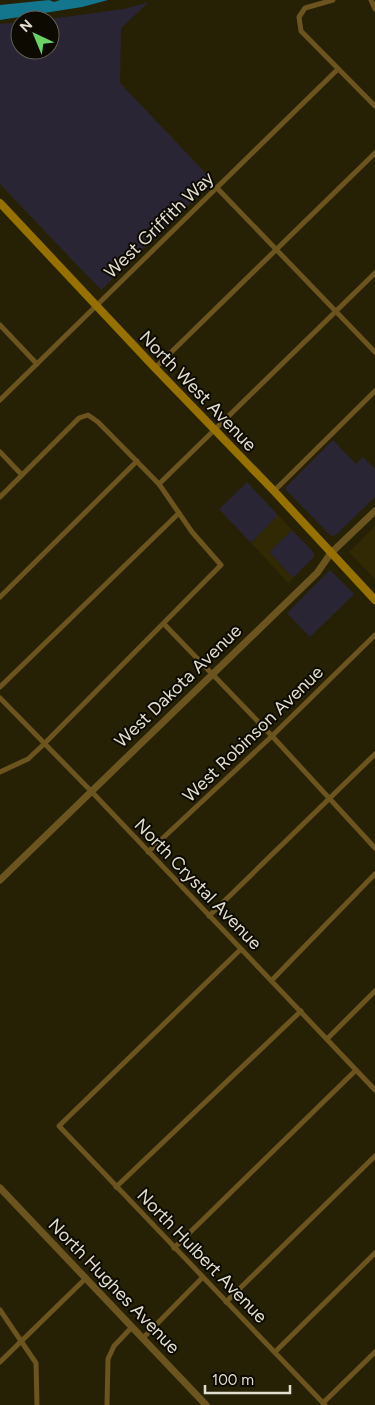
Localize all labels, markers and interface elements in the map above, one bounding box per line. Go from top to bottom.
north arrow [10,10,60,60]
text: N [17,16,36,36]
street label: West Griffith Way [100,167,219,283]
street label: North West Avenue [135,326,261,456]
street label: West Dakota Avenue [110,620,246,752]
street label: West Robinson Avenue [178,661,328,807]
street label: North Crystal Avenue [130,814,266,954]
street label: North Hulbert Avenue [132,1184,272,1328]
street label: North Hughes Avenue [44,1214,184,1358]
scale bar [205,1362,290,1394]
text: 100 m [212,1371,254,1389]

